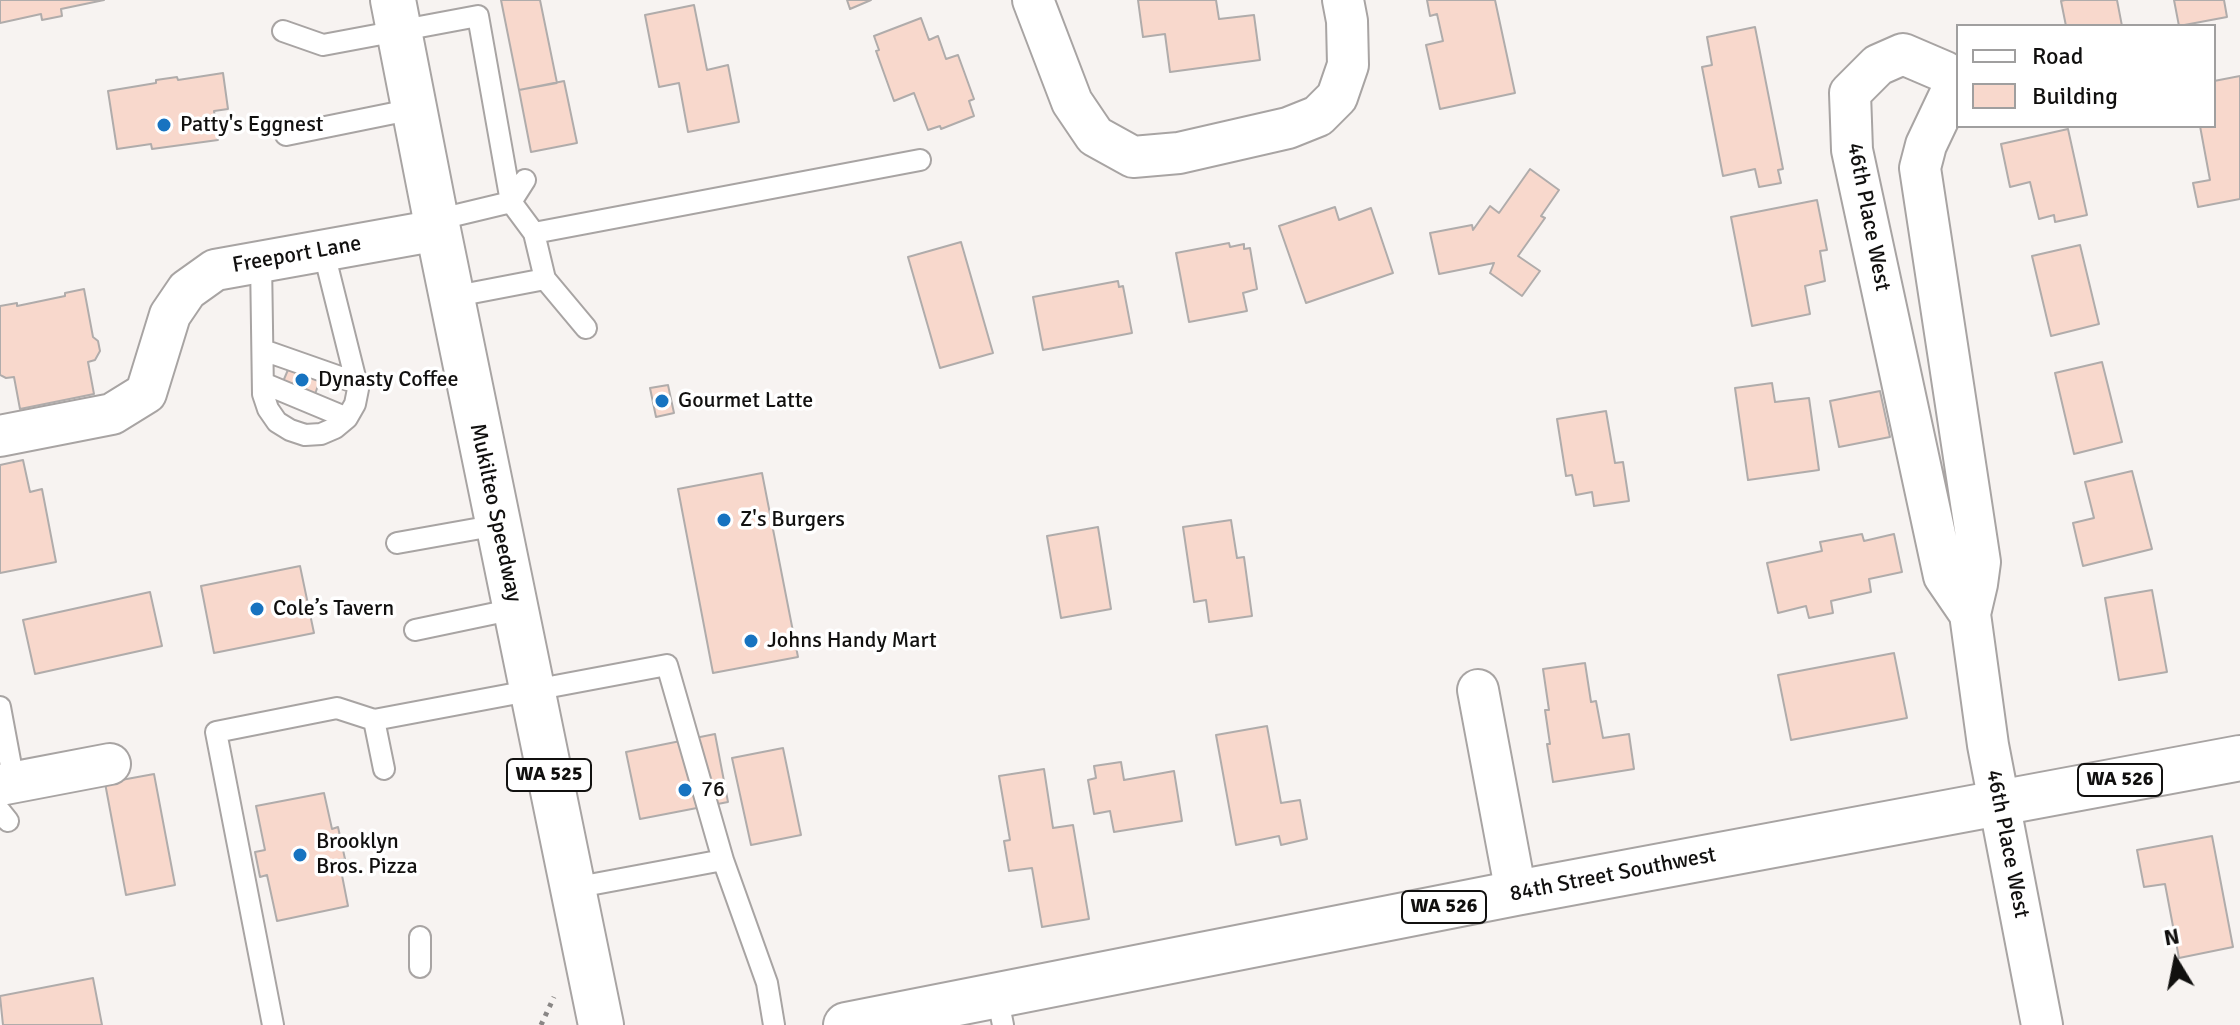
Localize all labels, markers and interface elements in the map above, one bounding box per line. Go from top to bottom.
legend [1956,24,2216,128]
text: Road [2032,41,2083,71]
text: Building [2032,81,2118,111]
place label: Patty's Eggnest [180,112,323,138]
marker: Patty's Eggnest [155,116,173,134]
street label: 46th Place West [1841,141,1895,293]
street label: Freeport Lane [231,231,363,279]
place label: Dynasty Coffee [318,367,459,393]
marker: Dynasty Coffee [293,371,311,389]
place label: Gourmet Latte [678,388,813,414]
marker: Gourmet Latte [653,392,671,410]
street label: Mukilteo Speedway [463,421,527,605]
place label: Z's Burgers [740,507,845,533]
marker: Z's Burgers [715,511,733,529]
place label: Cole’s Tavern [273,596,394,622]
marker: Cole’s Tavern [248,600,266,618]
place label: Johns Handy Mart [767,628,937,654]
marker: Johns Handy Mart [742,632,760,650]
road number: WA 525 [507,759,591,791]
road number: WA 526 [2078,764,2162,796]
street label: 46th Place West [1980,768,2034,920]
place label: 76 [701,777,725,803]
marker: 76 [676,781,694,799]
place label: Brooklyn Bros. Pizza [316,829,418,880]
street label: 84th Street Southwest [1508,842,1718,908]
marker: Brooklyn Bros. Pizza [291,846,309,864]
road number: WA 526 [1402,891,1486,923]
north arrow [2136,921,2216,1001]
text: N [2162,922,2182,951]

